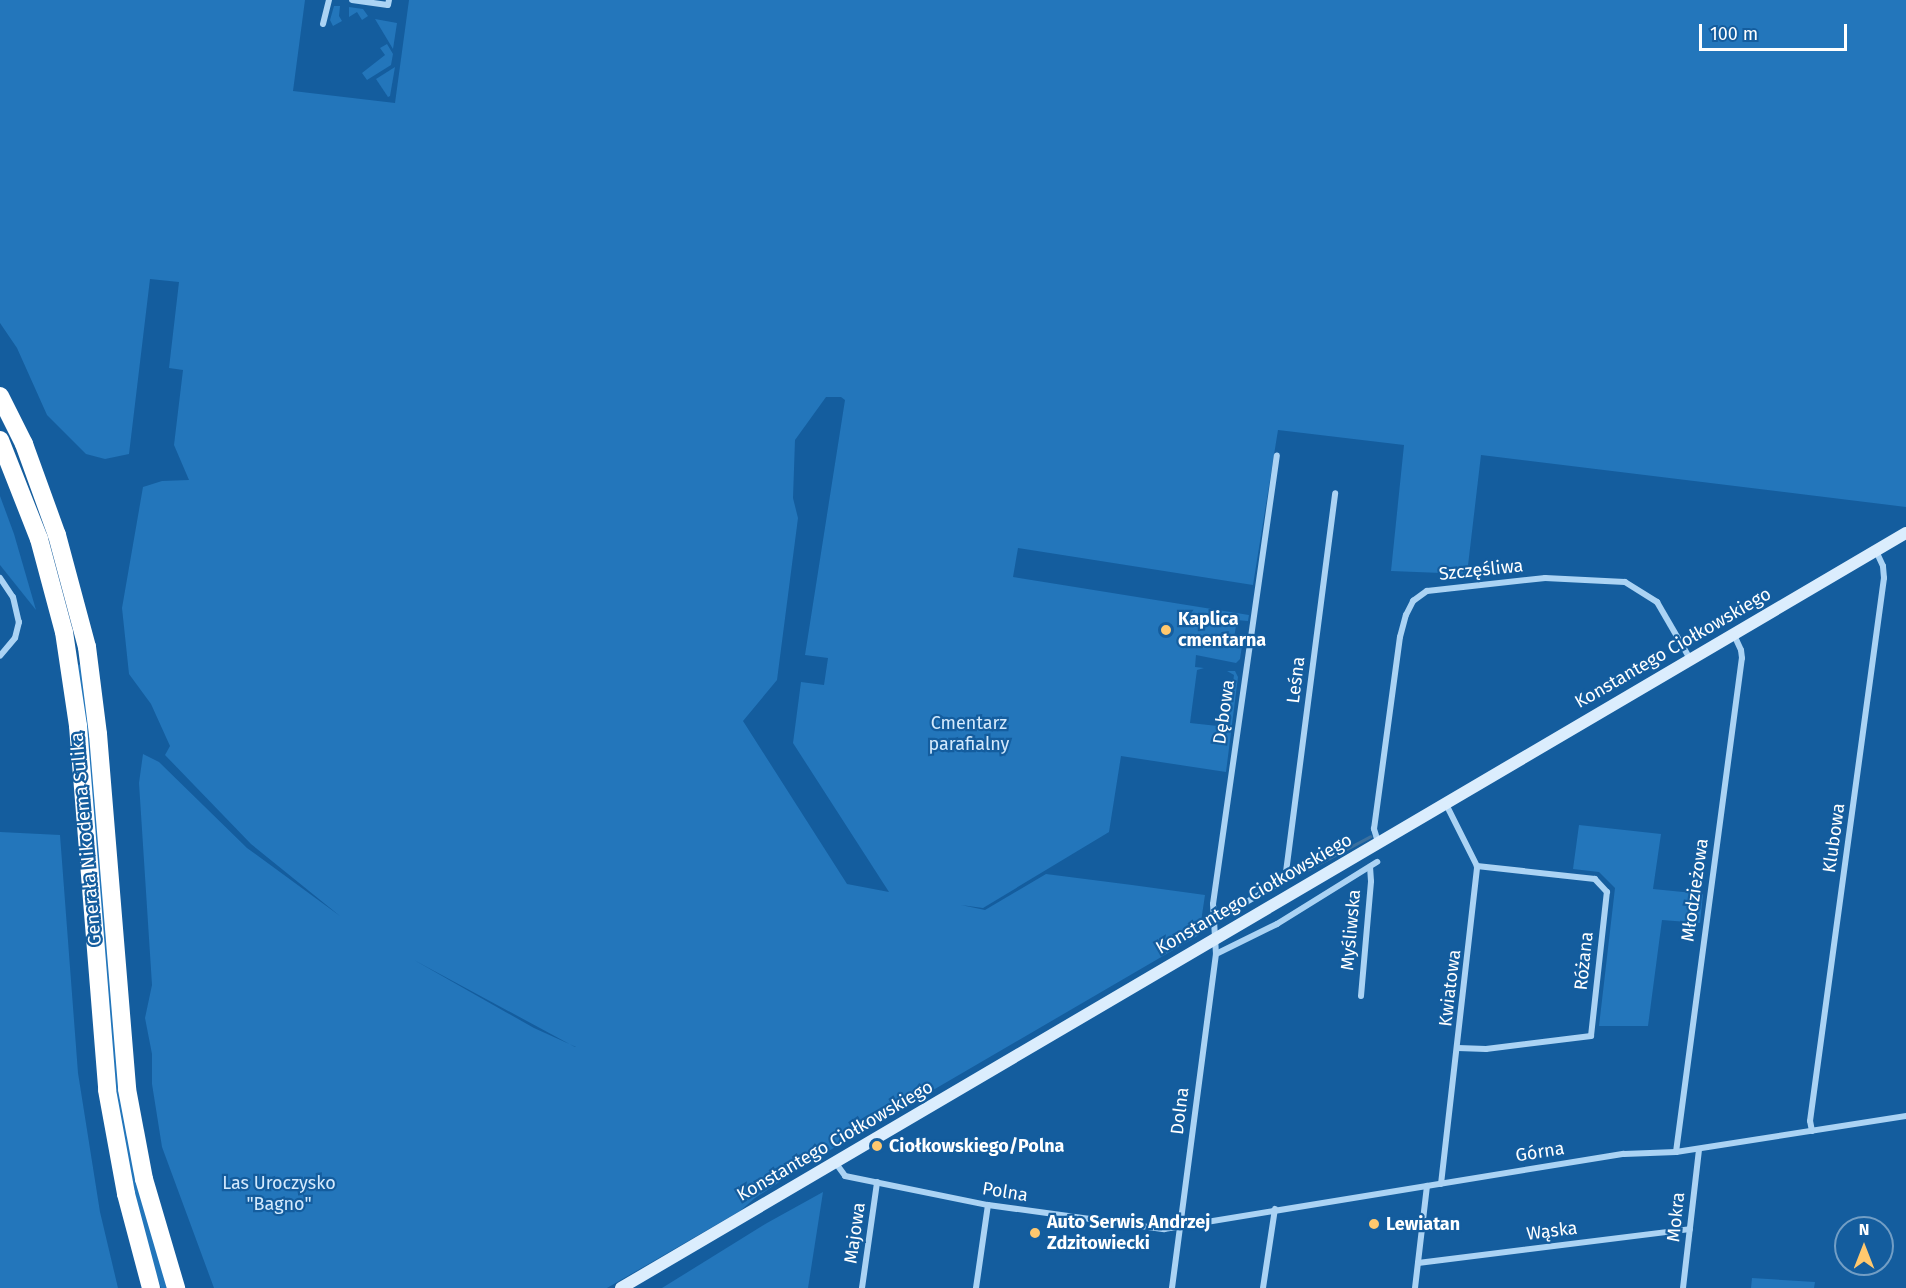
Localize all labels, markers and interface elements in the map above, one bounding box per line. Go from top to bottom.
scale bar [1702,12,1850,50]
text: 100 m [1710,23,1758,45]
street label: Szczęśliwa [1438,555,1524,585]
street label: Konstantego Ciołkowskiego [1571,583,1775,713]
place label: Kaplica cmentarna [1178,609,1266,652]
marker: Kaplica cmentarna [1159,623,1173,637]
street label: Leśna [1282,655,1310,705]
street label: Dębowa [1209,678,1239,746]
park label: Cmentarz parafialny [929,713,1009,756]
street label: Generała Nikodema Sulika [66,731,106,947]
street label: Klubowa [1818,802,1850,874]
street label: Konstantego Ciołkowskiego [1152,829,1356,959]
street label: Młodzieżowa [1677,837,1713,943]
street label: Myśliwska [1337,888,1365,972]
street label: Różana [1570,931,1598,991]
street label: Kwiatowa [1435,948,1465,1028]
street label: Konstantego Ciołkowskiego [733,1076,937,1206]
street label: Dolna [1166,1086,1194,1136]
place label: Ciołkowskiego/Polna [889,1135,1064,1157]
street label: Górna [1514,1137,1566,1167]
marker: Ciołkowskiego/Polna [870,1139,884,1153]
park label: Las Uroczysko "Bagno" [222,1173,336,1216]
street label: Polna [981,1178,1029,1206]
street label: Mokra [1663,1191,1689,1243]
street label: Majowa [840,1201,870,1265]
place label: Auto Serwis Andrzej Zdzitowiecki [1047,1212,1210,1254]
place label: Lewiatan [1386,1213,1460,1235]
north arrow [1834,1216,1894,1276]
marker: Lewiatan [1367,1217,1381,1231]
street label: Wąska [1525,1217,1579,1245]
text: N [1859,1220,1869,1239]
marker: Auto Serwis Andrzej Zdzitowiecki [1028,1226,1042,1240]

